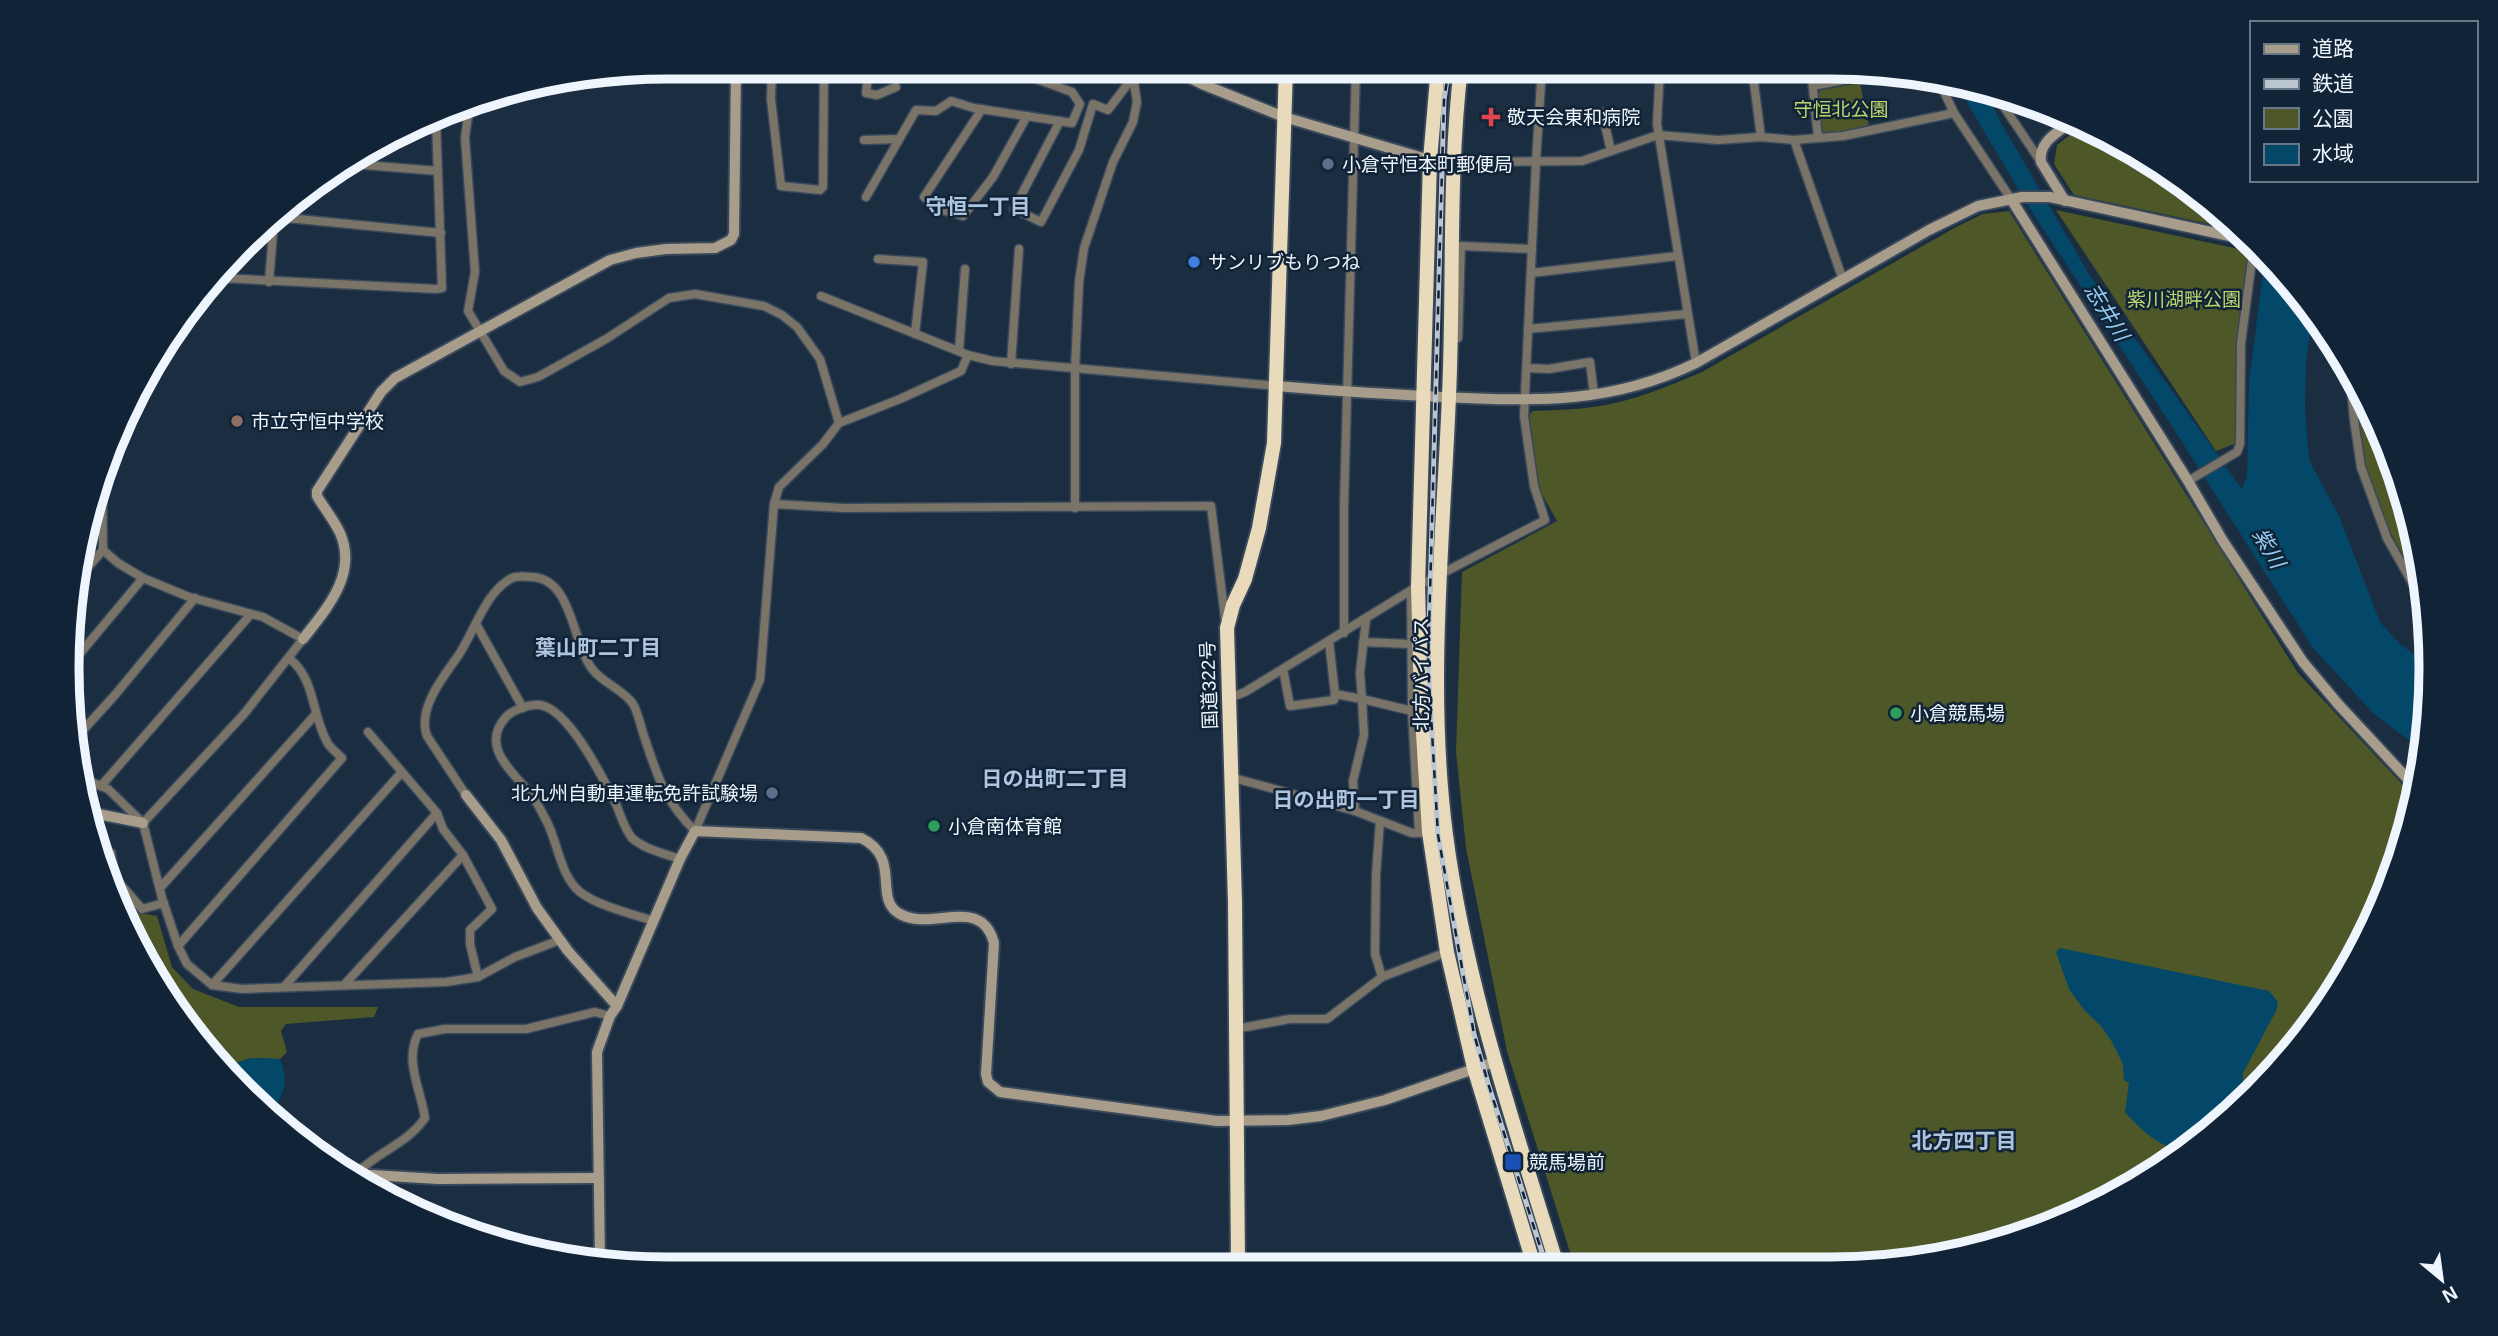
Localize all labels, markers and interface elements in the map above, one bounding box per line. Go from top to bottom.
legend [2250,21,2477,182]
text: 道路 [2312,37,2354,60]
text: 鉄道 [2312,72,2354,95]
park label: 守恒北公園 [1793,99,1889,120]
marker: 敬天会東和病院 [1481,107,1501,127]
place label: 敬天会東和病院 [1507,107,1640,128]
text: 公園 [2312,107,2354,130]
text: 水域 [2312,142,2354,165]
place label: 小倉守恒本町郵便局 [1342,154,1513,175]
marker: 小倉守恒本町郵便局 [1320,156,1336,172]
district label: 守恒一丁目 [926,195,1031,218]
place label: サンリブもりつね [1208,252,1360,273]
marker: サンリブもりつね [1186,254,1202,270]
water label: 志井川 [2081,279,2135,347]
park label: 紫川湖畔公園 [2127,289,2241,310]
place label: 市立守恒中学校 [251,411,384,432]
marker: 市立守恒中学校 [229,413,245,429]
water label: 紫川 [2249,524,2290,574]
street label: 北方バイパス [1411,617,1432,731]
district label: 葉山町二丁目 [535,636,661,659]
street label: 国道322号 [1197,640,1221,730]
place label: 小倉競馬場 [1910,703,2005,724]
marker: 小倉競馬場 [1888,705,1904,721]
district label: 日の出町二丁目 [982,767,1129,790]
place label: 北九州自動車運転免許試験場 [511,783,758,804]
marker: 北九州自動車運転免許試験場 [764,785,780,801]
district label: 日の出町一丁目 [1273,788,1420,811]
place label: 小倉南体育館 [948,816,1062,837]
marker: 小倉南体育館 [926,818,942,834]
district label: 北方四丁目 [1912,1129,2017,1152]
marker: 競馬場前 [1503,1152,1523,1172]
place label: 競馬場前 [1529,1152,1605,1173]
north arrow [2407,1245,2477,1315]
text: N [2439,1282,2461,1307]

